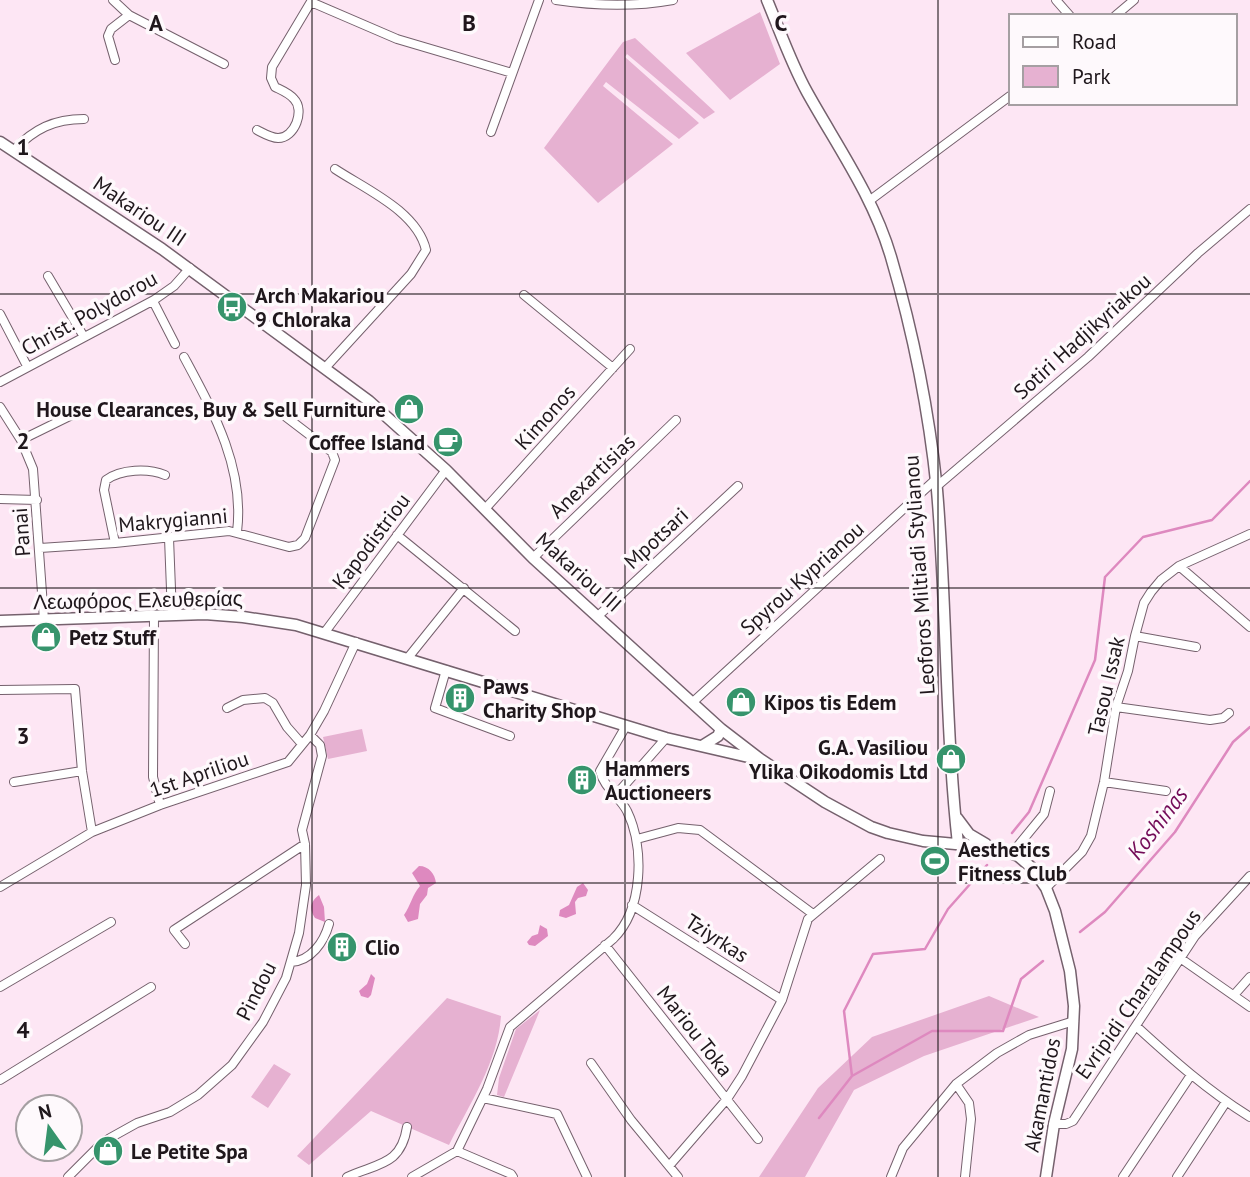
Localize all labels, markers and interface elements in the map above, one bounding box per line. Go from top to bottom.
text: A [149,8,163,37]
text: B [462,8,476,37]
text: C [775,8,788,37]
legend [1009,14,1236,105]
text: Road [1072,28,1116,55]
text: Park [1072,63,1111,90]
text: 1 [16,132,30,161]
street label: Makariou III [88,170,192,252]
street label: Christ. Polydorou [16,264,162,362]
street label: Sotiri Hadjikyriakou [1008,267,1156,405]
place label: Arch Makariou 9 Chloraka [255,282,384,333]
bus stop icon: Arch Makariou 9 Chloraka [215,290,249,324]
street label: Kimonos [509,379,581,455]
shop icon: House Clearances, Buy & Sell Furniture [392,392,426,426]
place label: House Clearances, Buy & Sell Furniture [36,396,386,423]
cafe icon: Coffee Island [431,425,465,459]
text: 2 [16,426,30,455]
street label: Anexartisias [543,428,641,524]
place label: Coffee Island [309,429,425,456]
street label: Leoforos Miltiadi Stylianou [897,454,941,696]
street label: Kapodistriou [326,488,416,594]
street label: Mpotsari [618,501,694,575]
street label: Makrygianni [117,502,229,538]
street label: Panai [6,507,36,557]
street label: Spyrou Kyprianou [734,515,870,641]
street label: Makariou III [530,526,628,618]
street label: Λεωφόρος Ελευθερίας [33,585,243,615]
shop icon: Petz Stuff [29,620,63,654]
place label: Petz Stuff [69,624,157,651]
street label: Tasou Issak [1081,634,1131,738]
place label: Paws Charity Shop [483,673,596,724]
building icon: Paws Charity Shop [443,681,477,715]
shop icon: Kipos tis Edem [724,685,758,719]
place label: Kipos tis Edem [764,689,896,716]
text: 3 [16,721,30,750]
place label: G.A. Vasiliou Ylika Oikodomis Ltd [748,734,928,785]
shop icon: G.A. Vasiliou Ylika Oikodomis Ltd [934,742,968,776]
street label: 1st Apriliou [146,744,252,804]
place label: Hammers Auctioneers [605,755,711,806]
building icon: Hammers Auctioneers [565,763,599,797]
water label: Koshinas [1120,780,1194,865]
place label: Aesthetics Fitness Club [958,836,1067,887]
sports icon: Aesthetics Fitness Club [918,844,952,878]
street label: Evripidi Charalampous [1069,904,1207,1084]
street label: Tziyrkas [680,908,754,968]
building icon: Clio [325,930,359,964]
place label: Clio [365,934,400,961]
street label: Pindou [230,957,282,1025]
street label: Mariou Toka [651,980,739,1082]
text: 4 [16,1015,30,1044]
street label: Akamantidos [1018,1036,1066,1154]
north arrow [14,1093,84,1163]
text: N [36,1098,54,1125]
shop icon: Le Petite Spa [91,1134,125,1168]
place label: Le Petite Spa [131,1138,248,1165]

